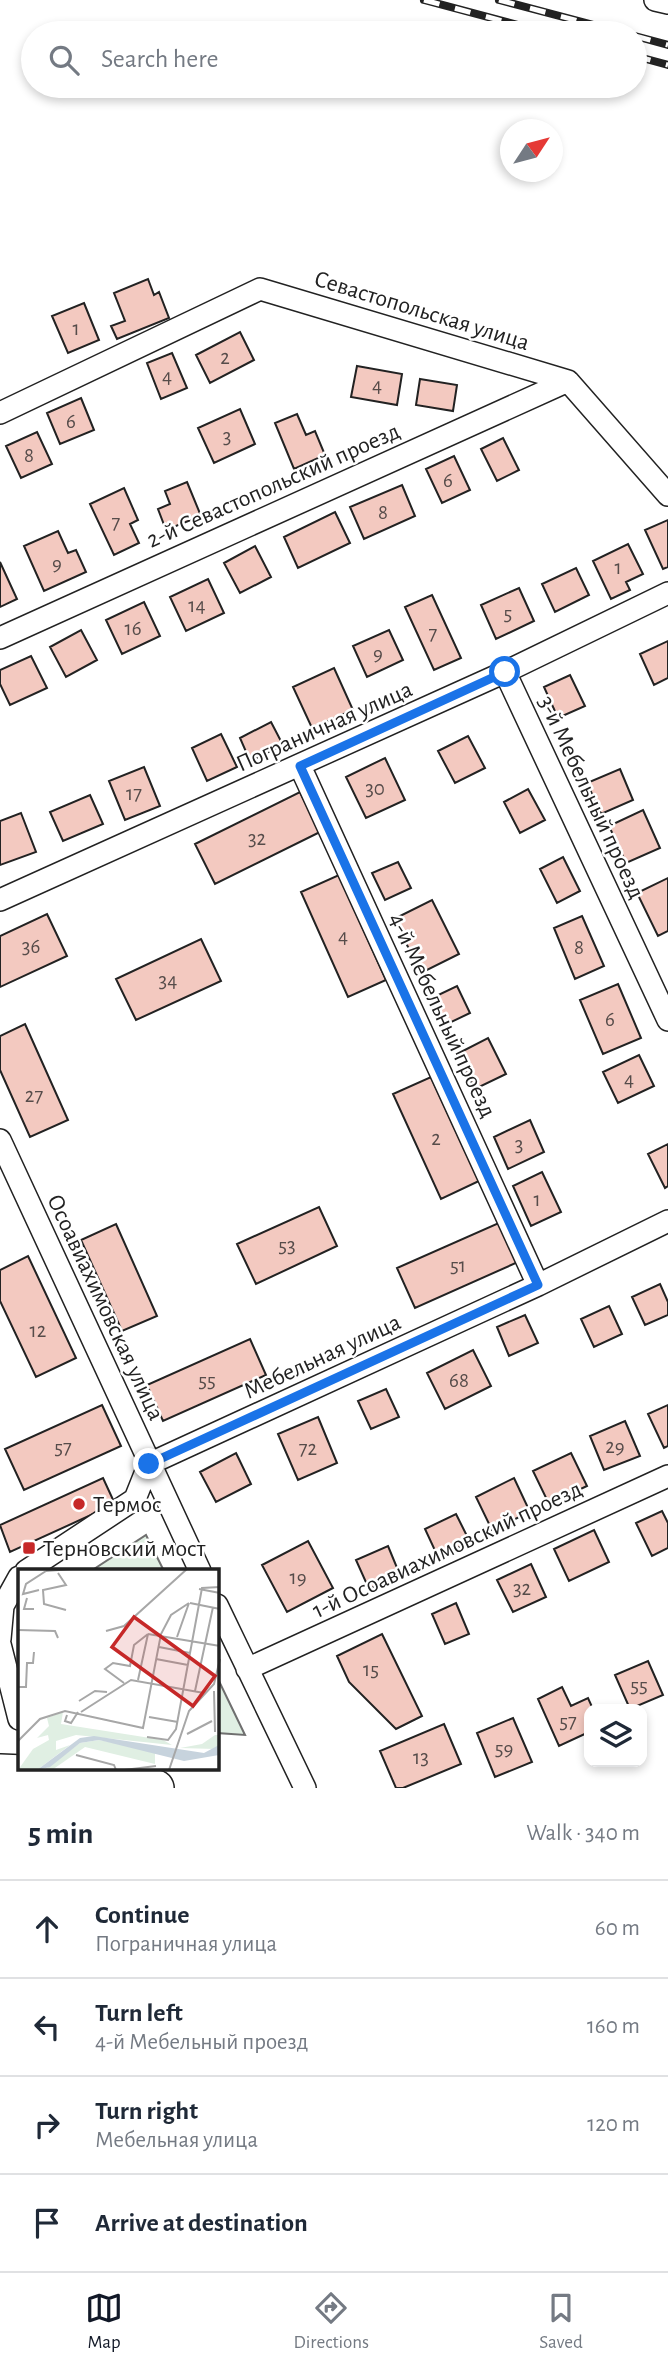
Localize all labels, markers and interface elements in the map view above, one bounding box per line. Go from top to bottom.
search box [21,21,647,98]
icon: search [45,41,83,79]
text: Search here [101,46,219,72]
north arrow [500,119,563,182]
street label: Севастопольская улица [311,267,532,355]
house number: 1 [72,318,80,339]
house number: 2 [220,347,230,368]
house number: 4 [162,366,172,387]
house number: 4 [372,375,382,396]
house number: 6 [66,411,76,432]
street label: 2-й Севастопольский проезд [143,419,404,553]
house number: 3 [223,426,231,447]
house number: 8 [24,445,34,466]
house number: 6 [443,470,453,491]
house number: 8 [378,502,388,523]
house number: 7 [112,512,121,533]
house number: 9 [52,553,62,574]
house number: 1 [614,557,622,578]
house number: 14 [188,595,206,616]
house number: 5 [504,603,512,624]
house number: 16 [124,618,142,639]
house number: 7 [429,623,438,644]
house number: 9 [373,643,383,664]
route start [489,656,520,687]
street label: Пограничная улица [233,677,416,777]
street label: 3-й Мебельный проезд [534,692,649,903]
house number: 30 [365,778,385,799]
house number: 17 [126,783,142,804]
house number: 32 [248,828,266,849]
street label: 4-й Мебельный проезд [384,909,500,1121]
house number: 4 [338,926,348,947]
house number: 36 [22,936,40,957]
house number: 8 [574,937,584,958]
house number: 34 [159,970,177,991]
house number: 6 [605,1009,615,1030]
house number: 4 [624,1069,634,1090]
house number: 27 [25,1085,43,1106]
house number: 2 [431,1128,441,1149]
house number: 3 [515,1134,523,1155]
house number: 1 [533,1189,541,1210]
street label: Осоавиахимовская улица [42,1191,168,1424]
house number: 53 [278,1235,296,1256]
house number: 51 [450,1255,466,1276]
street label: Мебельная улица [240,1310,405,1404]
house number: 12 [30,1320,46,1341]
house number: 55 [198,1370,216,1391]
house number: 68 [449,1370,469,1391]
house number: 29 [605,1436,625,1457]
house number: 57 [54,1437,72,1458]
house number: 72 [299,1438,317,1459]
route end [133,1448,164,1479]
street label: 1-й Осоавиахимовский проезд [309,1477,586,1623]
place label: Термос [93,1493,162,1517]
marker: Термос [71,1496,87,1512]
place label: Терновский мост [43,1537,206,1561]
marker: Терновский мост [21,1540,37,1556]
house number: 19 [289,1567,307,1588]
inset map [18,1569,219,1770]
house number: 32 [513,1578,531,1599]
house number: 15 [363,1659,379,1680]
house number: 55 [630,1675,648,1696]
map controls [584,1704,647,1767]
button: layers [584,1704,647,1767]
house number: 57 [559,1711,577,1732]
house number: 59 [495,1738,513,1759]
house number: 13 [413,1747,429,1768]
text: 5 min [28,1819,93,1849]
text: Walk · 340 m [526,1822,640,1845]
text: Continue [95,1902,190,1928]
icon: ahead [28,1910,66,1948]
text: 60 m [595,1917,640,1940]
text: Пограничная улица [95,1933,277,1956]
text: Turn left [95,2000,183,2026]
icon: left [28,2008,66,2046]
text: 160 m [587,2015,640,2038]
text: 4-й Мебельный проезд [95,2031,308,2054]
text: Turn right [95,2098,198,2124]
icon: right [28,2106,66,2144]
text: 120 m [587,2113,640,2136]
text: Мебельная улица [95,2129,258,2152]
icon: arrive [28,2204,66,2242]
text: Arrive at destination [95,2210,308,2236]
tab: Map [85,2289,123,2354]
tab: Directions [293,2289,369,2354]
tab: Saved [539,2289,583,2354]

